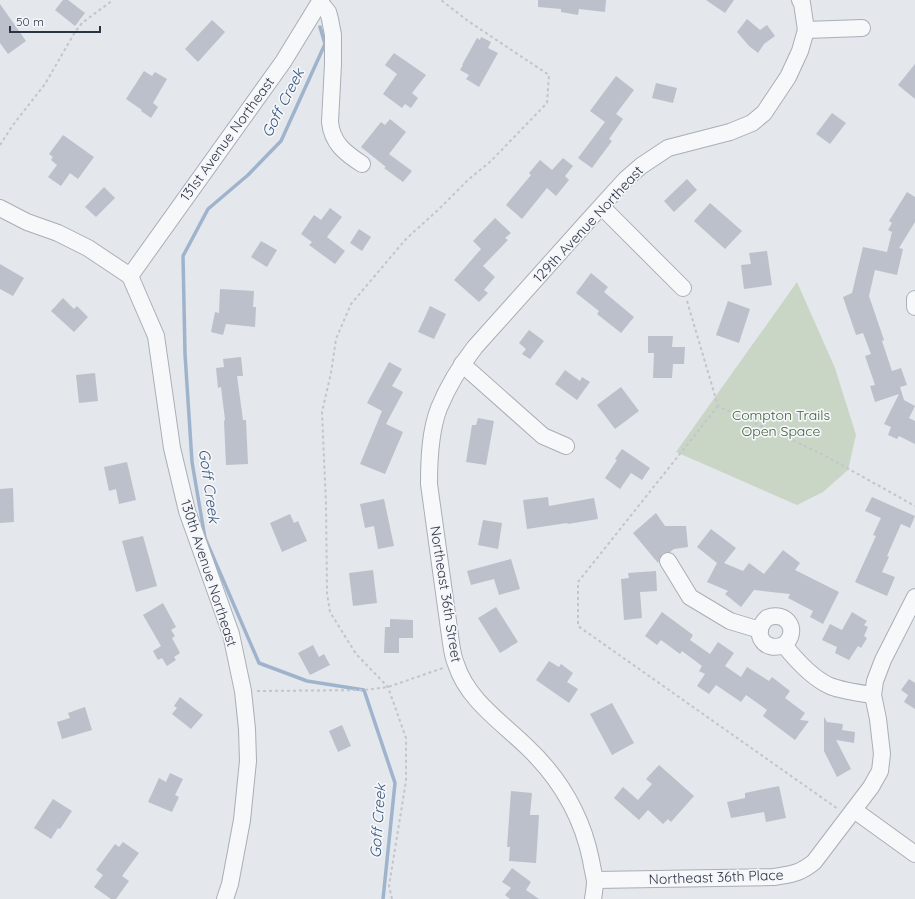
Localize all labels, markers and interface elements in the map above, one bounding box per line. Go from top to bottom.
scale bar [10,8,100,34]
text: 50 m [16,14,44,29]
water label: Goff Creek [257,63,309,140]
street label: 131st Avenue Northeast [176,73,278,205]
street label: 129th Avenue Northeast [529,162,647,286]
park label: Compton Trails Open Space [732,406,830,440]
water label: Goff Creek [195,448,224,526]
street label: 130th Avenue Northeast [177,497,241,649]
street label: Northeast 36th Street [426,524,466,664]
water label: Goff Creek [365,781,390,859]
street label: Northeast 36th Place [648,866,784,888]

